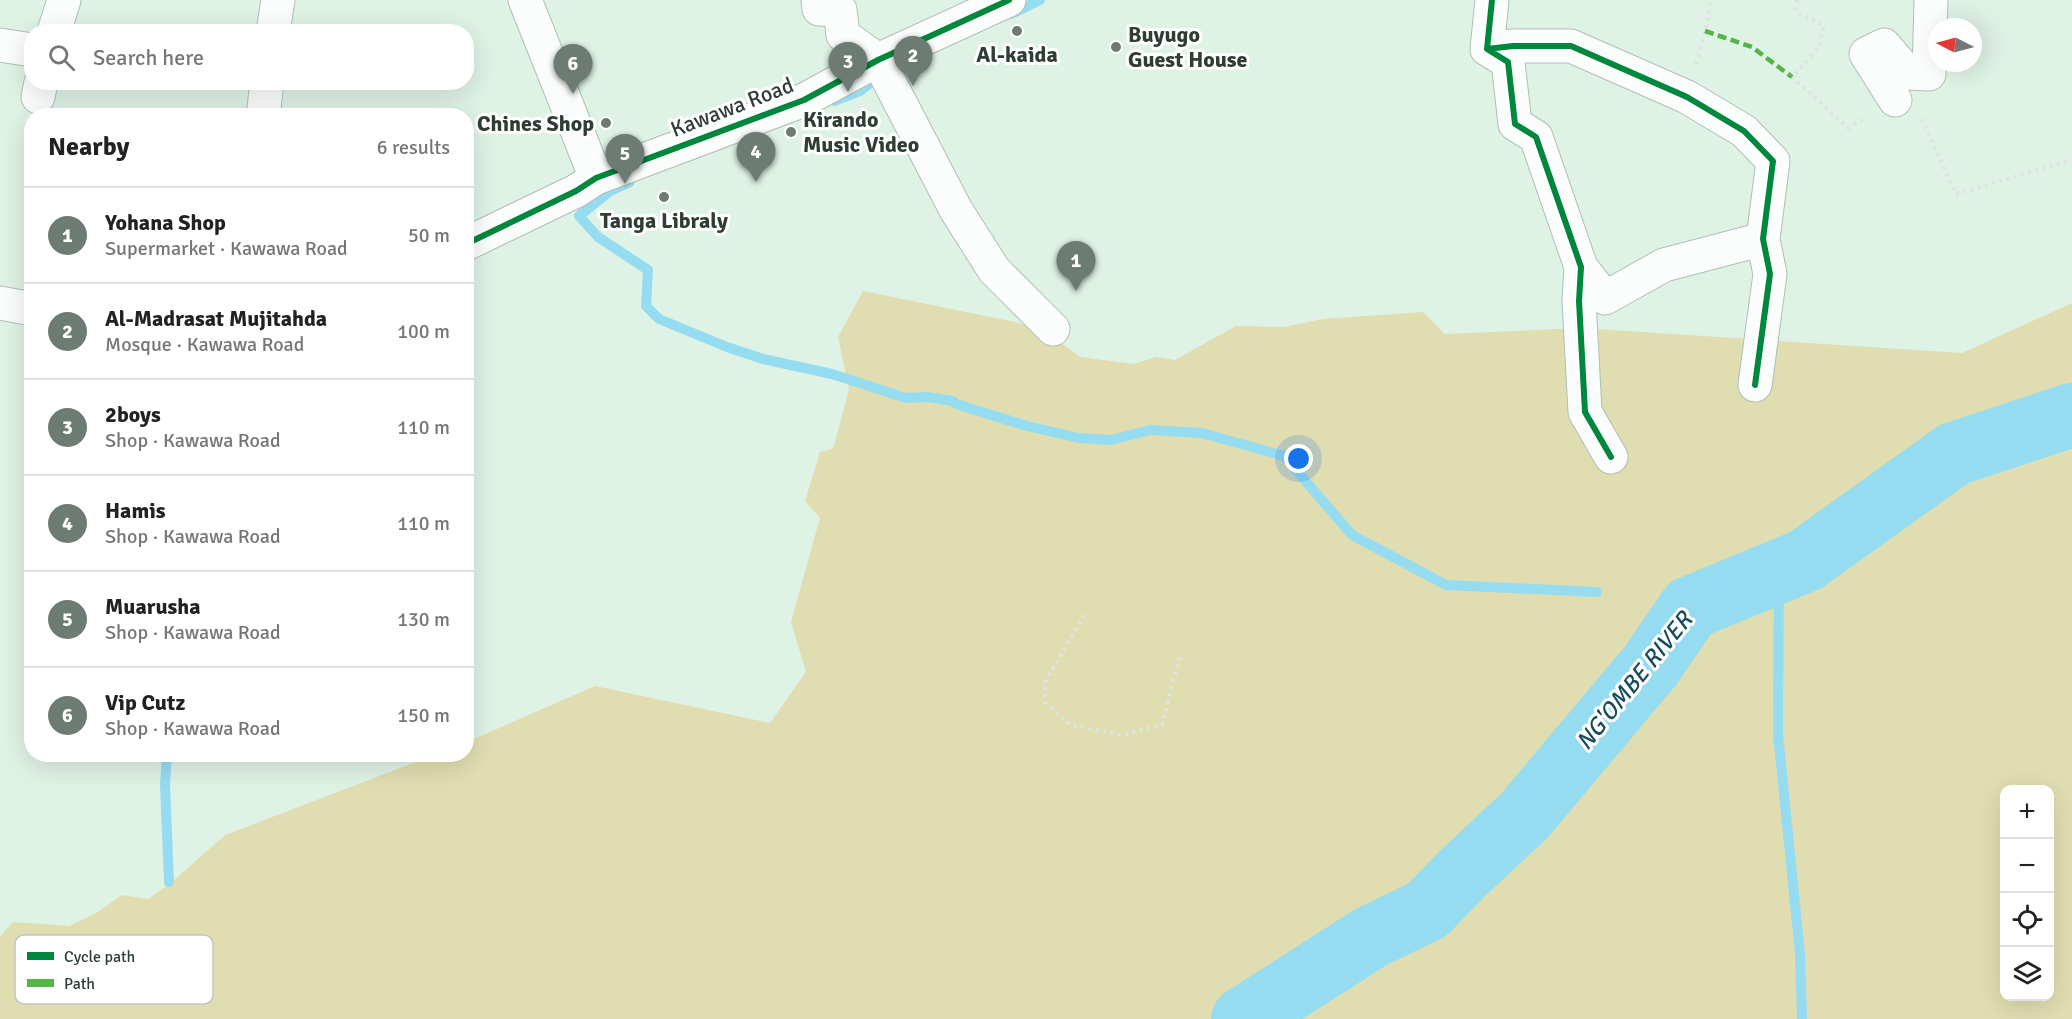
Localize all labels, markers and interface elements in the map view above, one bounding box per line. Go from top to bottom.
north arrow [1928,18,1982,72]
place label: Buyugo Guest House [1128,21,1248,73]
search box [24,24,474,90]
marker: Al-kaida [1010,24,1024,38]
pin: 2 [894,36,932,86]
marker: Buyugo Guest House [1109,40,1123,54]
icon: search [45,41,78,74]
place label: Al-kaida [976,41,1058,68]
pin: 3 [828,42,868,92]
text: Search here [93,44,204,71]
pin: 6 [554,44,592,94]
street label: Kawawa Road [667,71,797,143]
place label: Kirando Music Video [803,106,919,158]
place label: Chines Shop [477,110,594,137]
marker: Chines Shop [599,116,613,130]
marker: Kirando Music Video [784,125,798,139]
text: Nearby [48,131,129,163]
pin: 4 [736,132,776,182]
pin: 5 [606,134,644,184]
text: 6 results [377,135,450,160]
marker: Tanga Libraly [657,190,671,204]
place label: Tanga Libraly [600,207,728,234]
text: Yohana Shop [105,209,226,236]
text: 1 [62,223,73,248]
text: 50 m [408,223,450,248]
text: Supermarket · Kawawa Road [105,236,348,261]
pin: 1 [1056,242,1096,291]
text: Al-Madrasat Mujitahda [105,305,327,332]
text: 2 [62,319,73,344]
text: 100 m [397,319,450,344]
text: Mosque · Kawawa Road [105,332,304,357]
text: 2boys [105,401,161,428]
text: 3 [62,415,73,440]
text: 110 m [397,415,450,440]
text: Shop · Kawawa Road [105,428,280,453]
your location [1284,444,1313,473]
text: Hamis [105,497,165,524]
text: 4 [62,511,73,536]
text: 110 m [397,511,450,536]
text: Shop · Kawawa Road [105,524,280,549]
text: Muarusha [105,593,201,620]
water label: NG'OMBE RIVER [1569,604,1700,756]
text: 5 [62,607,73,632]
text: 130 m [397,607,450,632]
text: Shop · Kawawa Road [105,620,280,645]
text: Vip Cutz [105,689,185,716]
text: 6 [62,703,73,728]
text: 150 m [397,703,450,728]
text: Shop · Kawawa Road [105,716,280,741]
map controls [2000,785,2054,1001]
button: + [2000,785,2054,839]
button: − [2000,839,2054,893]
button: locate [2000,893,2054,947]
legend [15,935,213,1004]
text: Cycle path [64,947,135,967]
button: layers [2000,947,2054,1001]
text: Path [64,974,95,994]

